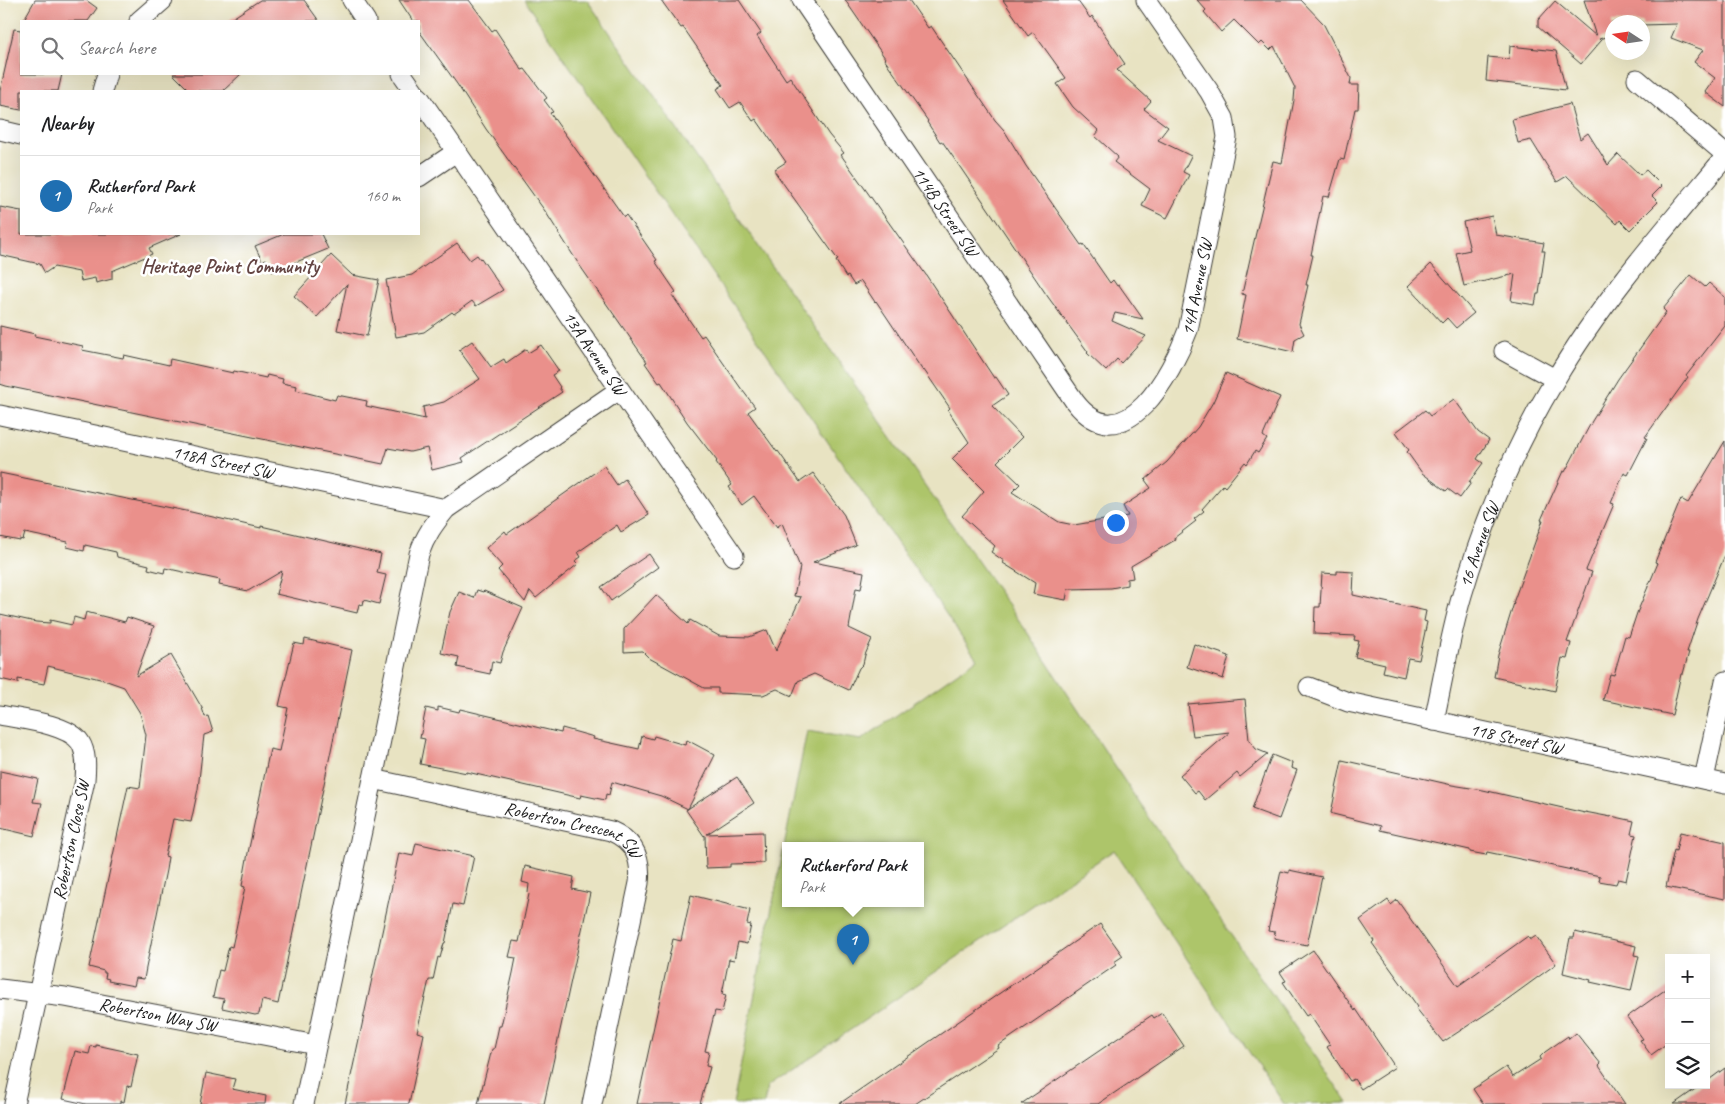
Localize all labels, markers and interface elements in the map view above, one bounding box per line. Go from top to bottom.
north arrow [1605,15,1650,60]
search box [20,20,420,75]
icon: search [38,34,66,62]
text: Search here [78,36,155,60]
text: Nearby [40,110,93,136]
street label: 114B Street SW [908,163,985,262]
text: Rutherford Park [87,174,194,198]
text: 1 [52,186,60,206]
text: 160 m [366,186,400,206]
text: Park [87,198,112,218]
street label: 14A Avenue SW [1176,235,1217,339]
district label: Heritage Point Community [141,254,321,279]
street label: 13A Avenue SW [558,307,633,402]
street label: 118A Street SW [170,441,278,484]
street label: 16 Avenue SW [1454,497,1505,590]
your location [1103,510,1129,536]
street label: 118 Street SW [1468,718,1567,760]
street label: Robertson Close SW [48,776,95,902]
street label: Robertson Crescent SW [502,797,648,864]
popup [782,842,924,907]
text: Rutherford Park [799,853,907,877]
text: Park [799,877,825,897]
pin: 1 [837,924,869,965]
map controls [1665,954,1710,1089]
button: + [1665,954,1710,999]
street label: Robertson Way SW [97,993,220,1037]
button: − [1665,999,1710,1044]
button: layers [1665,1044,1710,1089]

